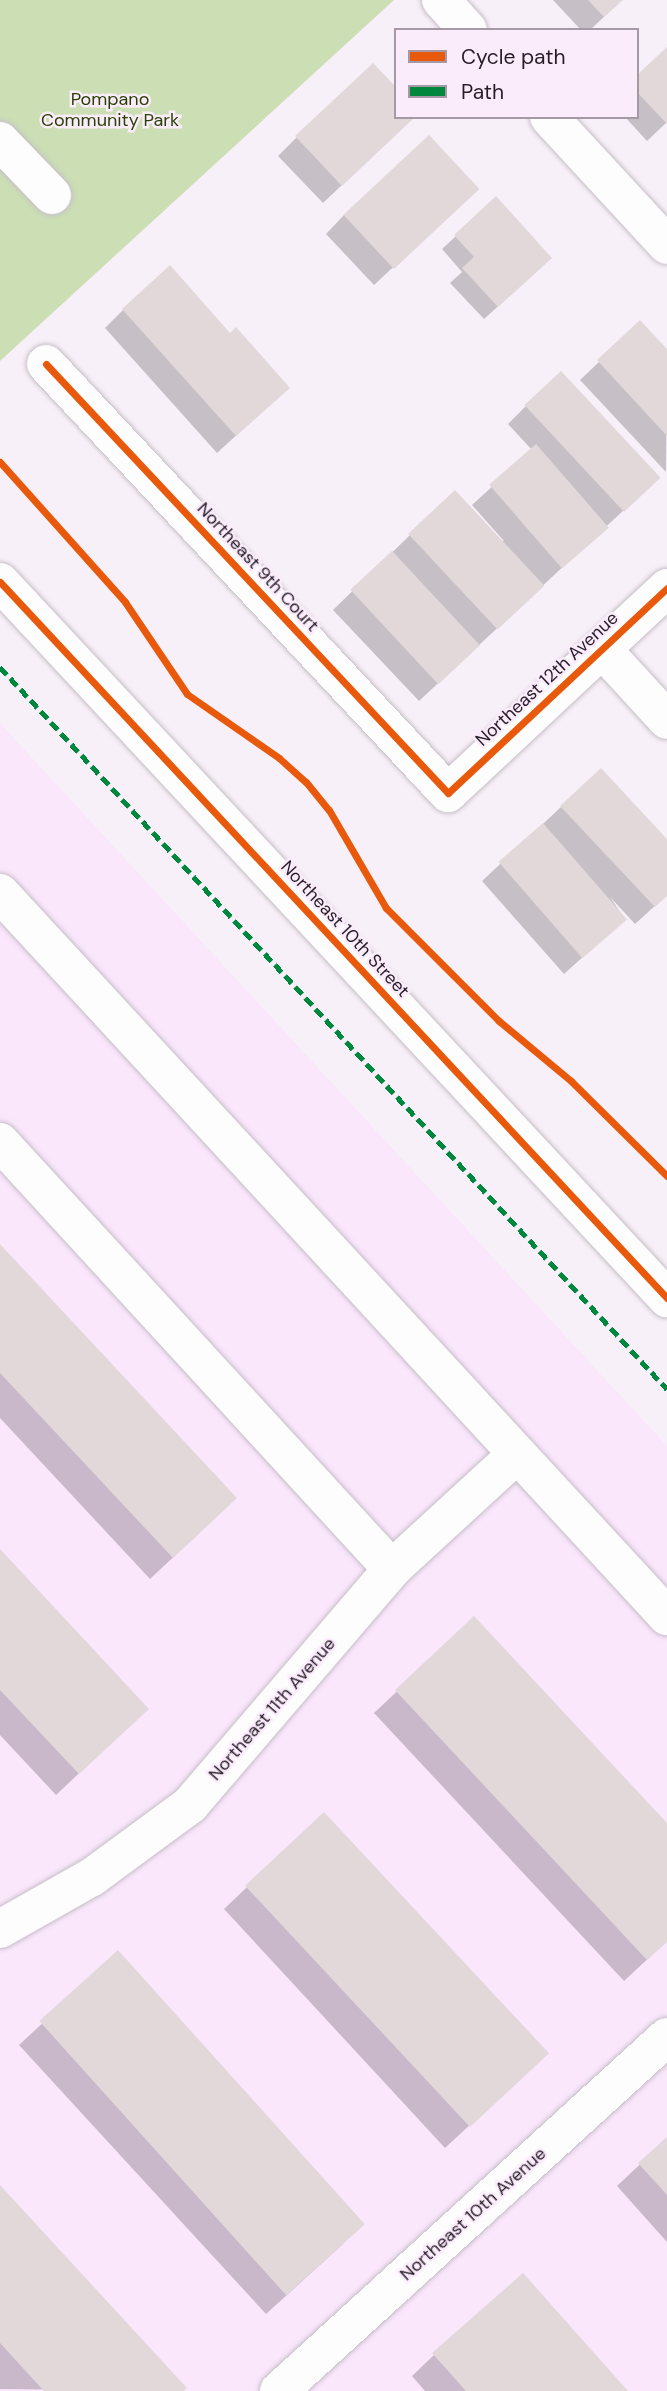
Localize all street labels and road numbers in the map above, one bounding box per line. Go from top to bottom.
street label: Northeast 9th Court [193,498,323,636]
street label: Northeast 12th Avenue [471,607,623,751]
street label: Northeast 10th Street [276,856,414,1002]
street label: Northeast 11th Avenue [204,1633,340,1785]
street label: Northeast 10th Avenue [396,2143,550,2285]

